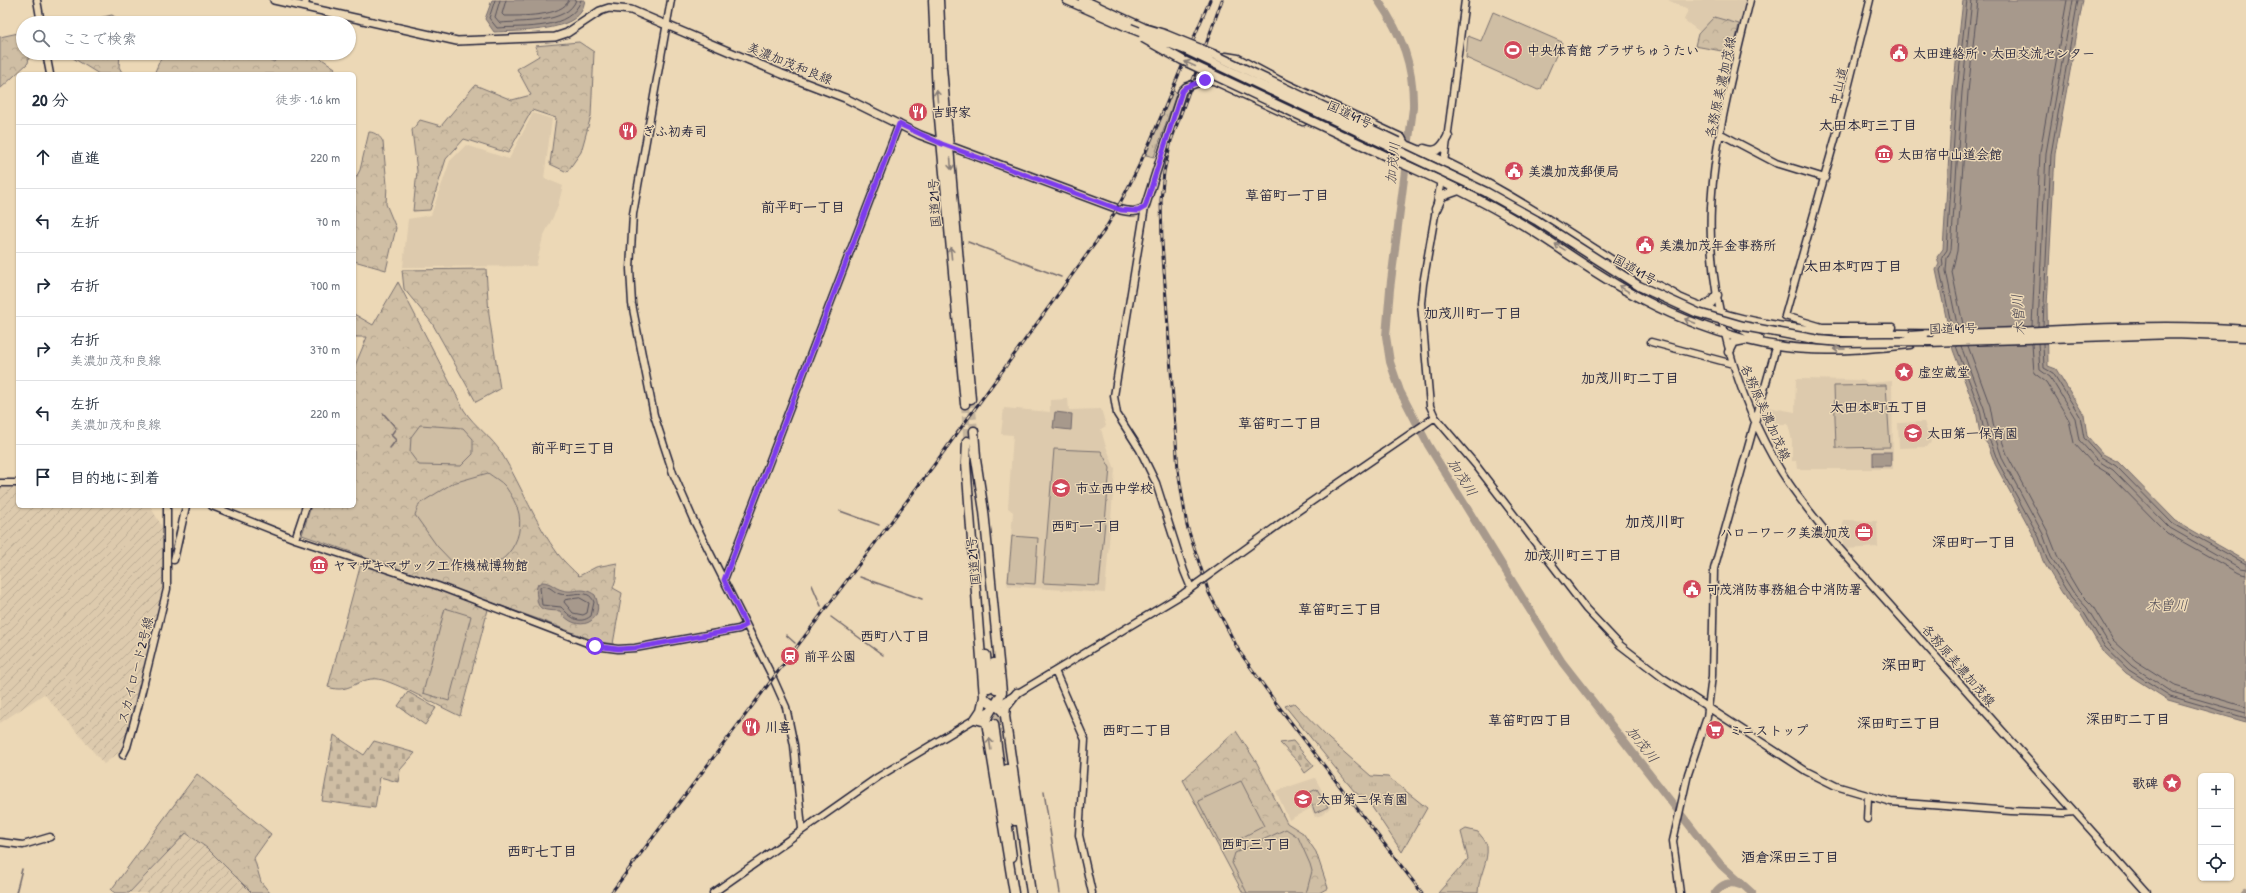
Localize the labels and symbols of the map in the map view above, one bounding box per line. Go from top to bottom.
street label: 各務原美濃加茂線 [1700,33,1740,140]
street label: 美濃加茂和良線 [744,38,836,89]
sports icon: 中央体育館 プラザちゅうたい [1502,39,1524,61]
place label: 中央体育館 プラザちゅうたい [1527,41,1699,59]
public building icon: 太田連絡所・太田交流センター [1888,42,1910,64]
place label: 太田連絡所・太田交流センター [1913,44,2095,62]
one-way arrow [1185,60,1197,67]
street label: 中山道 [1825,65,1851,107]
route end [1196,71,1214,89]
one-way arrow [933,90,941,103]
street label: 国道41号 [1324,96,1376,132]
restaurant icon: 吉野家 [907,101,929,123]
place label: 吉野家 [932,103,971,121]
district label: 太田本町三丁目 [1819,115,1917,134]
restaurant icon: ぎふ初寿司 [617,120,639,142]
place label: ぎふ初寿司 [642,122,707,140]
water label: 加茂川 [1380,141,1404,185]
museum icon: 太田宿中山道会館 [1873,143,1895,165]
place label: 太田宿中山道会館 [1898,145,2002,163]
one-way arrow [948,157,955,170]
public building icon: 美濃加茂郵便局 [1503,160,1525,182]
place label: 美濃加茂郵便局 [1528,162,1619,180]
street label: 国道21号 [923,178,945,228]
district label: 草笛町一丁目 [1245,185,1329,204]
district label: 前平町一丁目 [761,197,845,216]
public building icon: 美濃加茂年金事務所 [1634,234,1656,256]
place label: 美濃加茂年金事務所 [1659,236,1776,254]
one-way arrow [1554,243,1565,251]
one-way arrow [947,247,954,260]
street label: 国道41号 [1609,249,1661,289]
district label: 太田本町四丁目 [1804,256,1902,275]
one-way arrow [1618,285,1630,293]
water label: 木曽川 [2007,293,2029,337]
district label: 加茂川町一丁目 [1424,303,1522,322]
one-way arrow [1685,316,1697,324]
street label: 国道41号 [1929,319,1977,337]
one-way arrow [1833,345,1846,353]
street label: 各務原美濃加茂線 [1737,361,1796,464]
place icon: 虚空蔵堂 [1893,361,1915,383]
place label: 虚空蔵堂 [1918,363,1970,381]
district label: 加茂川町二丁目 [1581,368,1679,387]
district label: 太田本町五丁目 [1830,397,1928,416]
district label: 草笛町二丁目 [1238,413,1322,432]
school or university icon: 太田第一保育園 [1902,422,1924,444]
place label: 太田第一保育園 [1927,424,2018,442]
district label: 前平町三丁目 [531,438,615,457]
water label: 加茂川 [1444,454,1482,500]
school or university icon: 市立西中学校 [1050,477,1072,499]
place label: 市立西中学校 [1075,479,1153,497]
district label: 加茂川町 [1625,511,1685,532]
district label: 西町一丁目 [1051,516,1121,535]
office icon: ハローワーク美濃加茂 [1853,521,1875,543]
place label: ハローワーク美濃加茂 [1720,523,1850,541]
district label: 深田町一丁目 [1932,532,2016,551]
street label: 国道21号 [961,535,985,587]
district label: 加茂川町三丁目 [1524,545,1622,564]
museum icon: ヤマザキマザック工作機械博物館 [308,554,330,576]
place label: ヤマザキマザック工作機械博物館 [333,556,528,574]
public building icon: 可茂消防事務組合中消防署 [1681,578,1703,600]
place label: 可茂消防事務組合中消防署 [1706,580,1862,598]
water label: 木曽川 [2146,595,2188,614]
district label: 草笛町三丁目 [1298,599,1382,618]
street label: スカイロード2号線 [113,613,157,726]
street label: 各務原美濃加茂線 [1918,620,2001,711]
district label: 西町八丁目 [860,626,930,645]
route start [586,637,604,655]
station icon: 前平公園 [779,645,801,667]
place label: 前平公園 [804,647,856,665]
district label: 深田町 [1881,654,1927,675]
district label: 深田町二丁目 [2086,709,2170,728]
district label: 草笛町四丁目 [1488,710,1572,729]
district label: 深田町三丁目 [1857,713,1941,732]
restaurant icon: 川喜 [740,716,762,738]
place label: 川喜 [765,718,791,736]
supermarket icon: ミニストップ [1704,719,1726,741]
district label: 西町二丁目 [1102,720,1172,739]
place label: ミニストップ [1729,721,1808,739]
water label: 加茂川 [1623,722,1663,766]
one-way arrow [986,738,994,751]
place icon: 歌碑 [2161,772,2183,794]
place label: 歌碑 [2132,774,2158,792]
school or university icon: 太田第二保育園 [1292,788,1314,810]
place label: 太田第二保育園 [1317,790,1408,808]
district label: 西町三丁目 [1221,834,1291,853]
district label: 西町七丁目 [507,841,577,860]
district label: 酒倉深田三丁目 [1741,847,1839,866]

